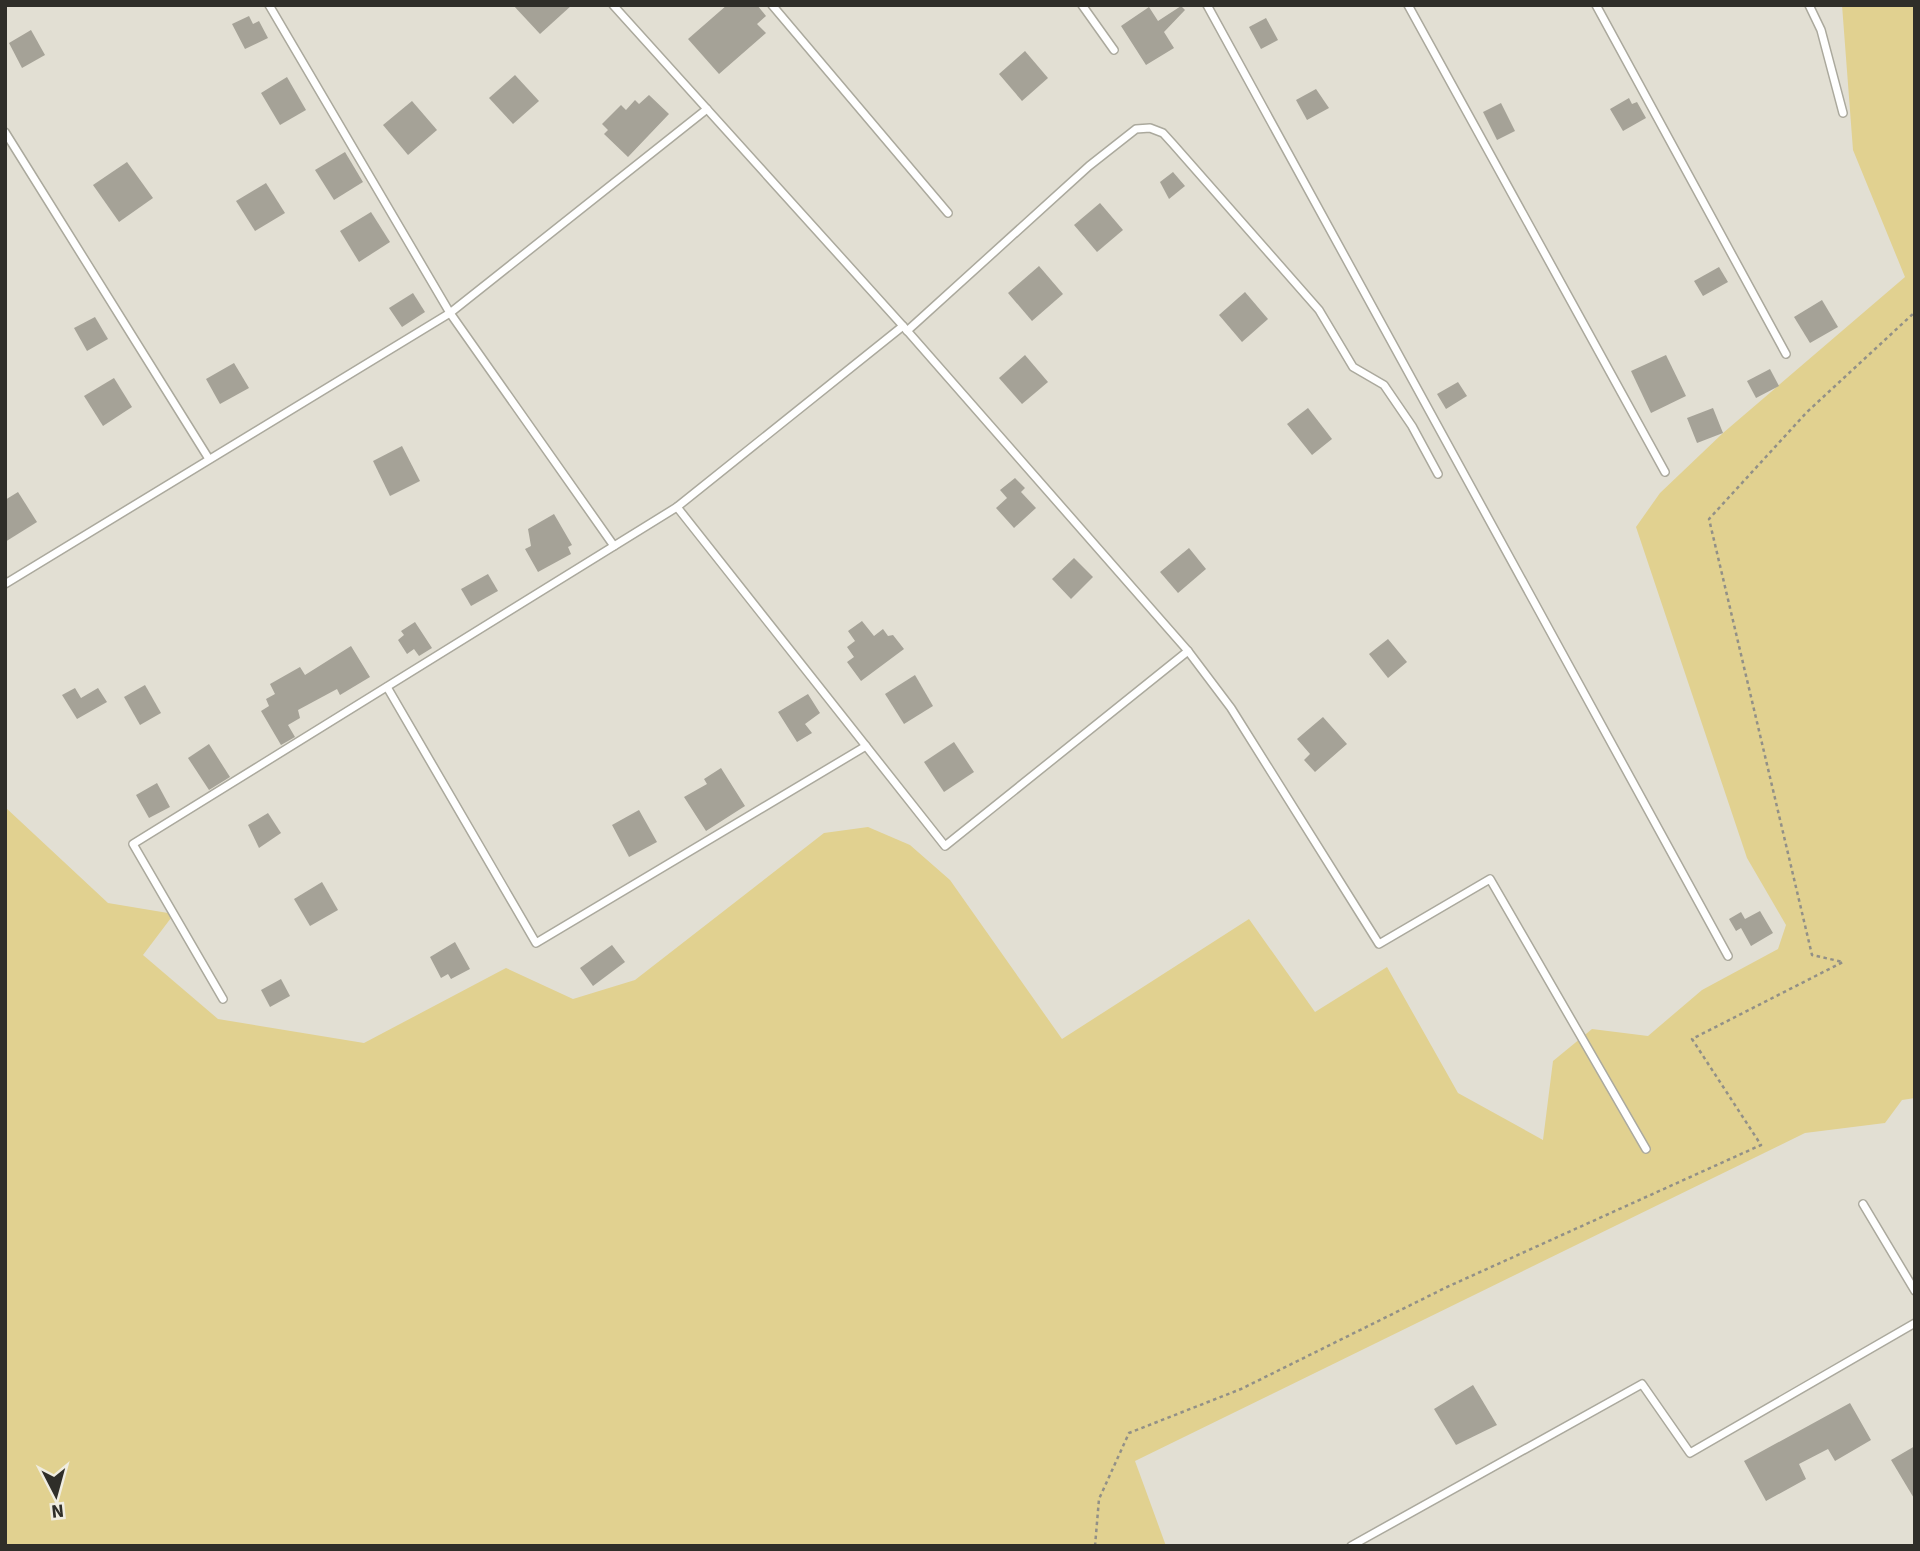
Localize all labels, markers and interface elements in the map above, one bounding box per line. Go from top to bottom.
north arrow [21,1460,91,1530]
text: N [50,1496,65,1525]

